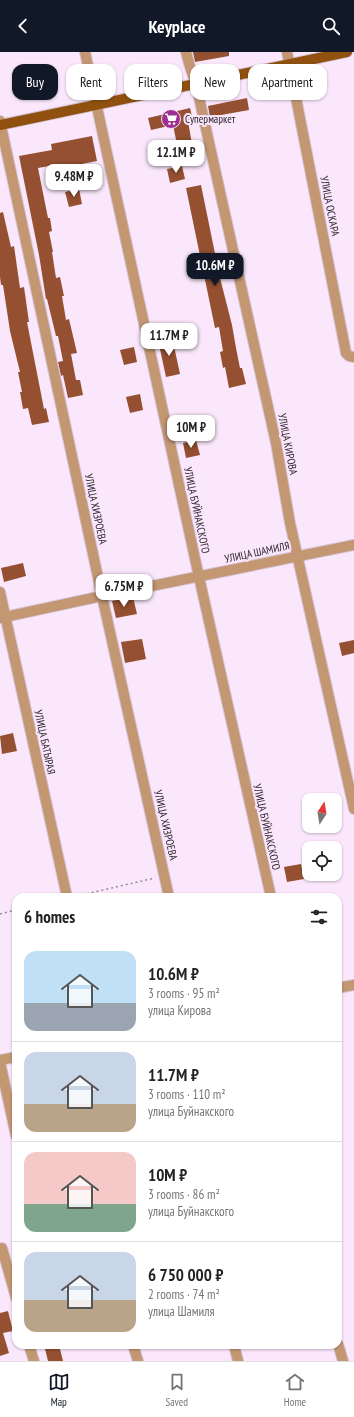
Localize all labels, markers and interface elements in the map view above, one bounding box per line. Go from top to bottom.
icon: back [12,15,34,37]
text: Keyplace [149,15,205,38]
icon: search [320,15,342,37]
chip: Buy [12,64,58,100]
chip: Rent [66,64,116,100]
chip: Filters [124,64,182,100]
chip: New [190,64,240,100]
chip: Apartment [248,64,327,100]
supermarket icon: Супермаркет [160,108,182,130]
place label: Супермаркет [185,112,236,126]
pin: 12.1M ₽ [139,140,213,174]
text: 12.1M ₽ [157,144,195,161]
pin: 9.48M ₽ [37,164,111,198]
text: 9.48M ₽ [55,168,93,185]
street label: УЛИЦА ОСКАРА [317,175,343,238]
pin: 10.6M ₽ [178,253,252,287]
text: 10.6M ₽ [196,257,234,274]
pin: 11.7M ₽ [132,323,206,357]
text: 11.7M ₽ [150,327,188,344]
street label: УЛИЦА КИРОВА [275,412,301,477]
pin: 10M ₽ [163,415,219,449]
text: 10M ₽ [176,419,206,436]
street label: УЛИЦА БУЙНАКСКОГО [181,466,213,554]
street label: УЛИЦА ХИЗРОЕВА [82,473,110,546]
street label: УЛИЦА ШАМИЛЯ [223,538,291,566]
pin: 6.75M ₽ [87,574,161,608]
text: 6.75M ₽ [105,578,143,595]
street label: УЛИЦА БАТЫРАЯ [31,709,59,775]
street label: УЛИЦА БУЙНАКСКОГО [250,783,284,871]
street label: УЛИЦА ХИЗРОЕВА [151,789,181,862]
north arrow [302,793,342,833]
map controls [302,793,342,881]
button: locate [302,841,342,881]
text: 6 homes [24,906,75,928]
icon: filters [308,906,330,928]
text: 10.6M ₽ [148,963,199,985]
icon: home [56,967,104,1015]
text: 3 rooms · 95 m² [148,985,220,1002]
text: улица Кирова [148,1002,211,1019]
text: 11.7M ₽ [148,1064,199,1086]
icon: home [56,1068,104,1116]
text: 3 rooms · 110 m² [148,1086,226,1103]
text: улица Буйнакского [148,1103,234,1120]
text: 10M ₽ [148,1164,187,1186]
icon: home [56,1168,104,1216]
text: 3 rooms · 86 m² [148,1186,220,1203]
text: улица Буйнакского [148,1203,234,1220]
text: 6 750 000 ₽ [148,1264,223,1286]
icon: home [56,1268,104,1316]
text: 2 rooms · 74 m² [148,1286,220,1303]
text: улица Шамиля [148,1303,215,1320]
tab: Map [48,1371,70,1409]
tab: Saved [165,1371,188,1409]
tab: Home [284,1371,306,1409]

